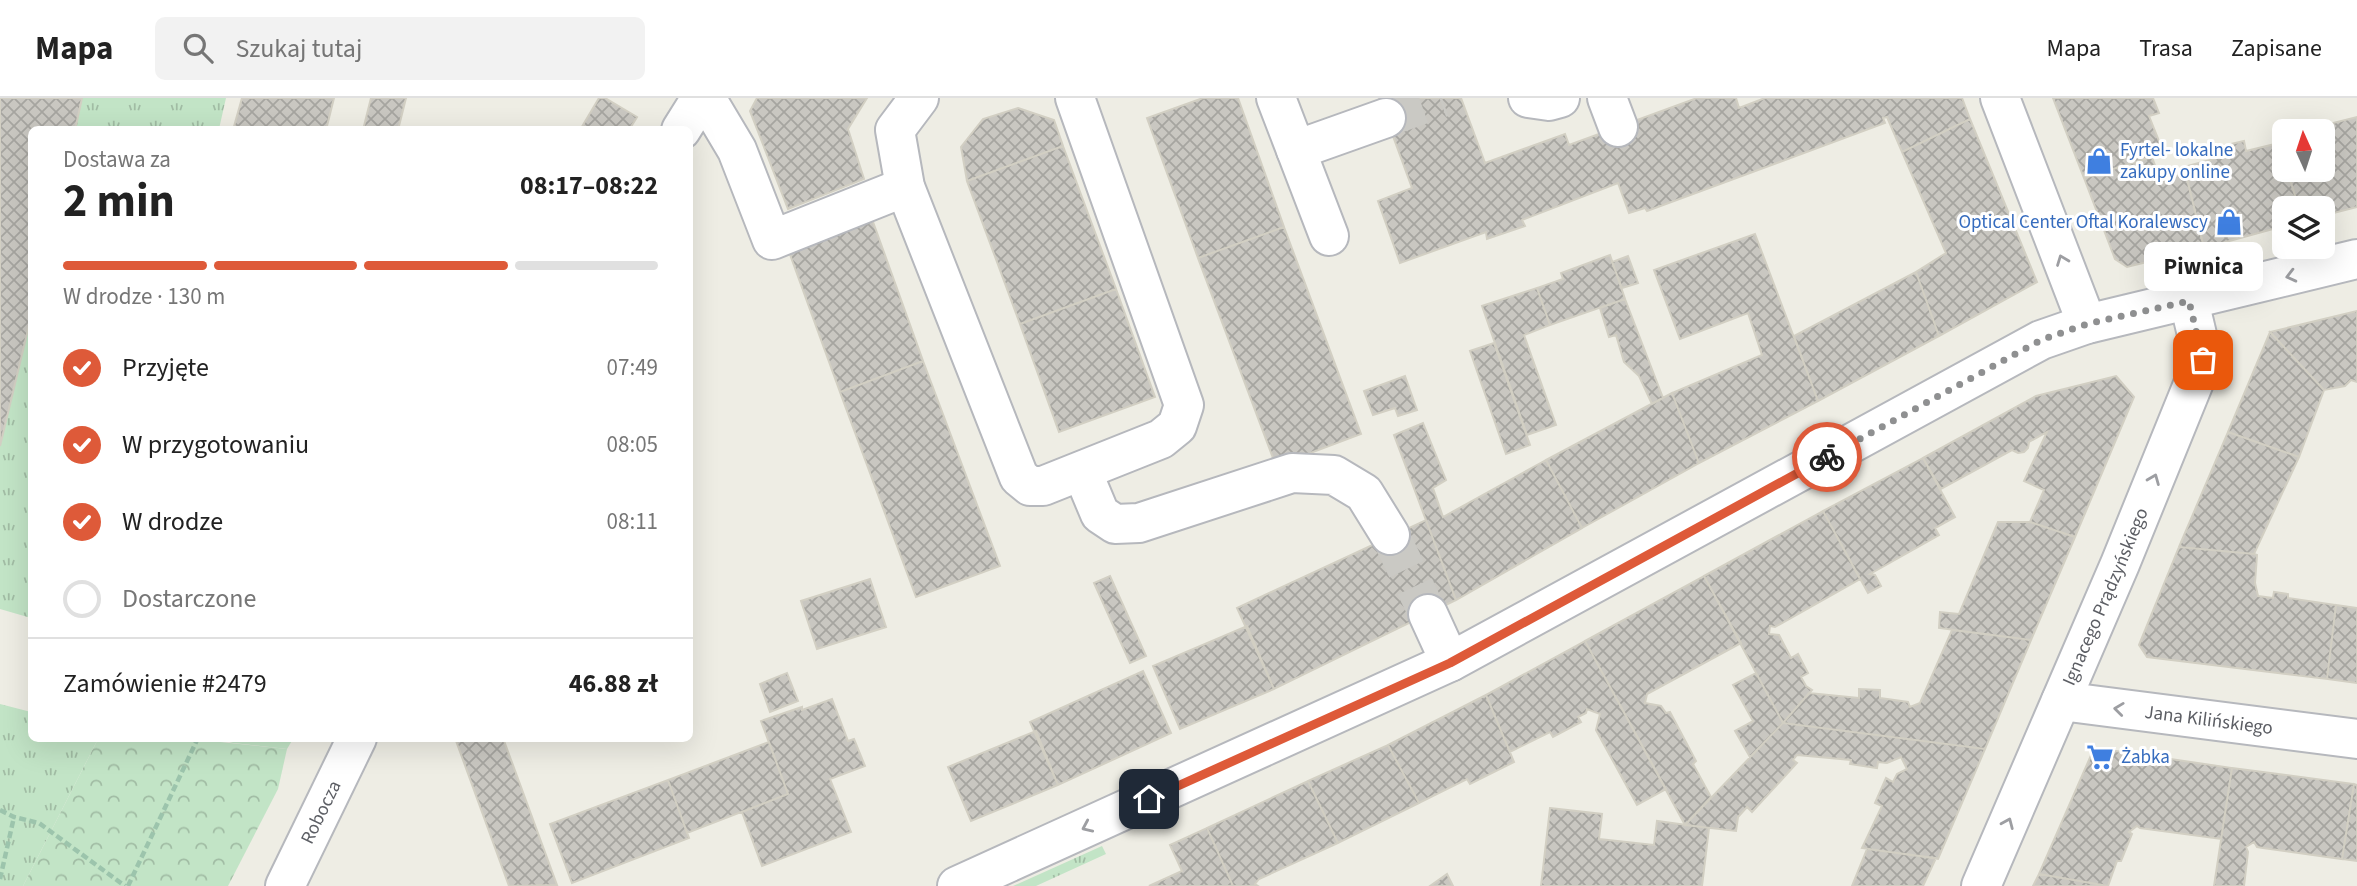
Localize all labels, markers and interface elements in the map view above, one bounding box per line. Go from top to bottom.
search box [155,17,645,80]
text: Mapa [35,25,113,72]
icon: search [179,29,217,67]
text: Szukaj tutaj [235,30,362,67]
text: Mapa [2047,31,2101,66]
text: Trasa [2139,31,2193,66]
text: Zapisane [2231,31,2322,66]
north arrow [2272,119,2334,182]
map controls [2272,119,2335,259]
place label: Fyrtel- lokalne zakupy online [2120,137,2233,186]
text: Dostawa za [63,143,171,176]
shop icon: Fyrtel- lokalne zakupy online [2084,146,2114,176]
text: 08:17–08:22 [520,167,658,204]
text: 2 min [63,169,175,234]
button: layers [2272,196,2335,259]
shop icon: Optical Center Oftal Koralewscy [2214,207,2244,237]
place label: Optical Center Oftal Koralewscy [1958,209,2208,236]
callout: Piwnica [2144,241,2262,290]
text: Piwnica [2163,250,2244,283]
one-way arrow [2056,254,2070,267]
one-way arrow [2285,268,2297,282]
text: W drodze · 130 m [63,280,225,313]
pin [2173,330,2233,390]
icon: bag [2184,341,2222,379]
icon: check [63,349,101,387]
text: Przyjęte [122,349,209,386]
text: 07:49 [607,351,658,384]
courier [1792,422,1862,492]
icon: check [63,426,101,464]
text: W przygotowaniu [122,426,309,463]
text: 08:05 [607,428,658,461]
icon: bike [1808,438,1846,476]
one-way arrow [2146,473,2160,485]
icon: check [63,503,101,541]
text: W drodze [122,503,223,540]
street label: Ignacego Prądzyńskiego [2056,504,2155,690]
text: 08:11 [607,505,658,538]
text: Dostarczone [122,580,256,617]
text: Zamówienie #2479 [63,665,267,702]
text: 46.88 zł [569,665,658,702]
street label: Jana Kilińskiego [2143,698,2275,742]
one-way arrow [2113,701,2125,716]
supermarket icon: Żabka [2085,742,2115,772]
place label: Żabka [2121,744,2170,771]
pin [1119,769,1179,829]
street label: Robocza [294,776,348,849]
icon: home [1130,780,1168,818]
one-way arrow [2000,818,2014,831]
one-way arrow [1082,819,1094,833]

